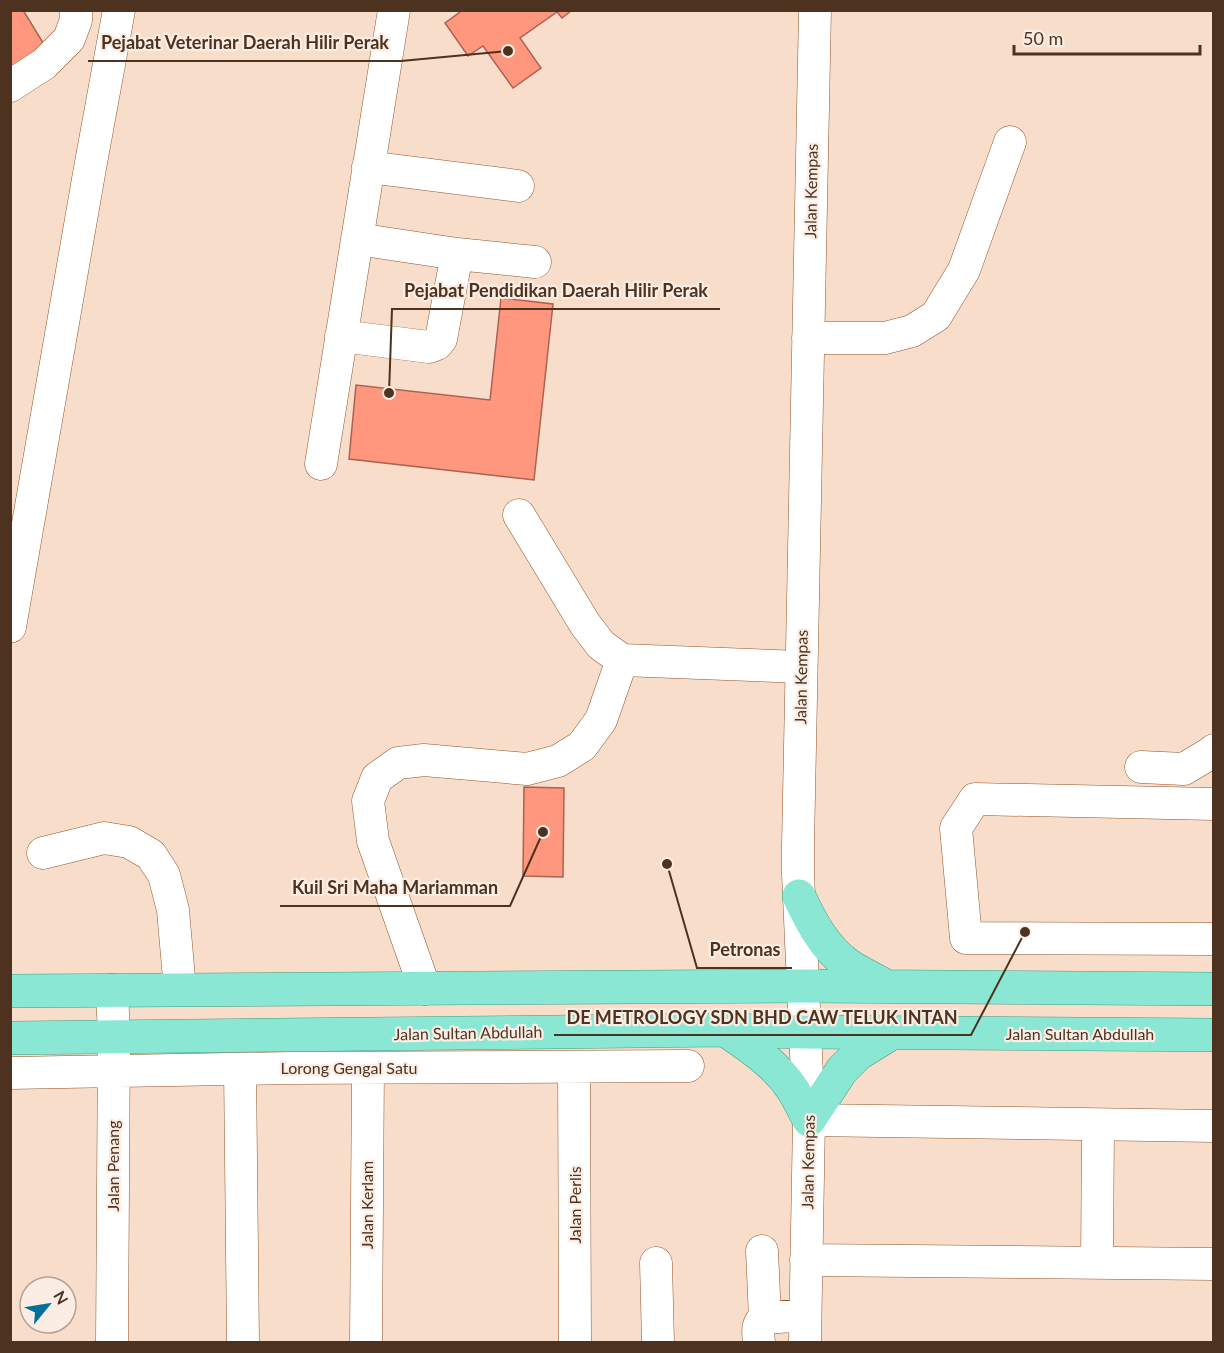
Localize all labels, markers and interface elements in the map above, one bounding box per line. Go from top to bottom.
scale bar [1014,18,1200,56]
callout: Pejabat Veterinar Daerah Hilir Perak [88,25,401,61]
text: 50 m [1023,27,1063,49]
text: Pejabat Veterinar Daerah Hilir Perak [101,31,389,53]
street label: Jalan Kempas [800,143,821,238]
callout: Pejabat Pendidikan Daerah Hilir Perak [392,273,720,309]
text: Pejabat Pendidikan Daerah Hilir Perak [404,279,708,301]
street label: Jalan Kempas [790,629,811,724]
callout: Kuil Sri Maha Mariamman [280,870,510,906]
text: Kuil Sri Maha Mariamman [292,876,498,898]
callout: Petronas [697,932,792,968]
text: Petronas [710,938,781,960]
callout: DE METROLOGY SDN BHD CAW TELUK INTAN [554,999,971,1035]
text: DE METROLOGY SDN BHD CAW TELUK INTAN [566,1006,958,1028]
street label: Jalan Sultan Abdullah [394,1022,542,1043]
street label: Jalan Sultan Abdullah [1006,1024,1154,1043]
street label: Lorong Gengal Satu [281,1058,417,1077]
street label: Jalan Kempas [797,1114,818,1209]
street label: Jalan Penang [103,1121,122,1211]
street label: Jalan Kerlam [357,1161,376,1249]
street label: Jalan Perlis [565,1166,584,1244]
north arrow [18,1275,78,1335]
text: N [50,1287,73,1307]

